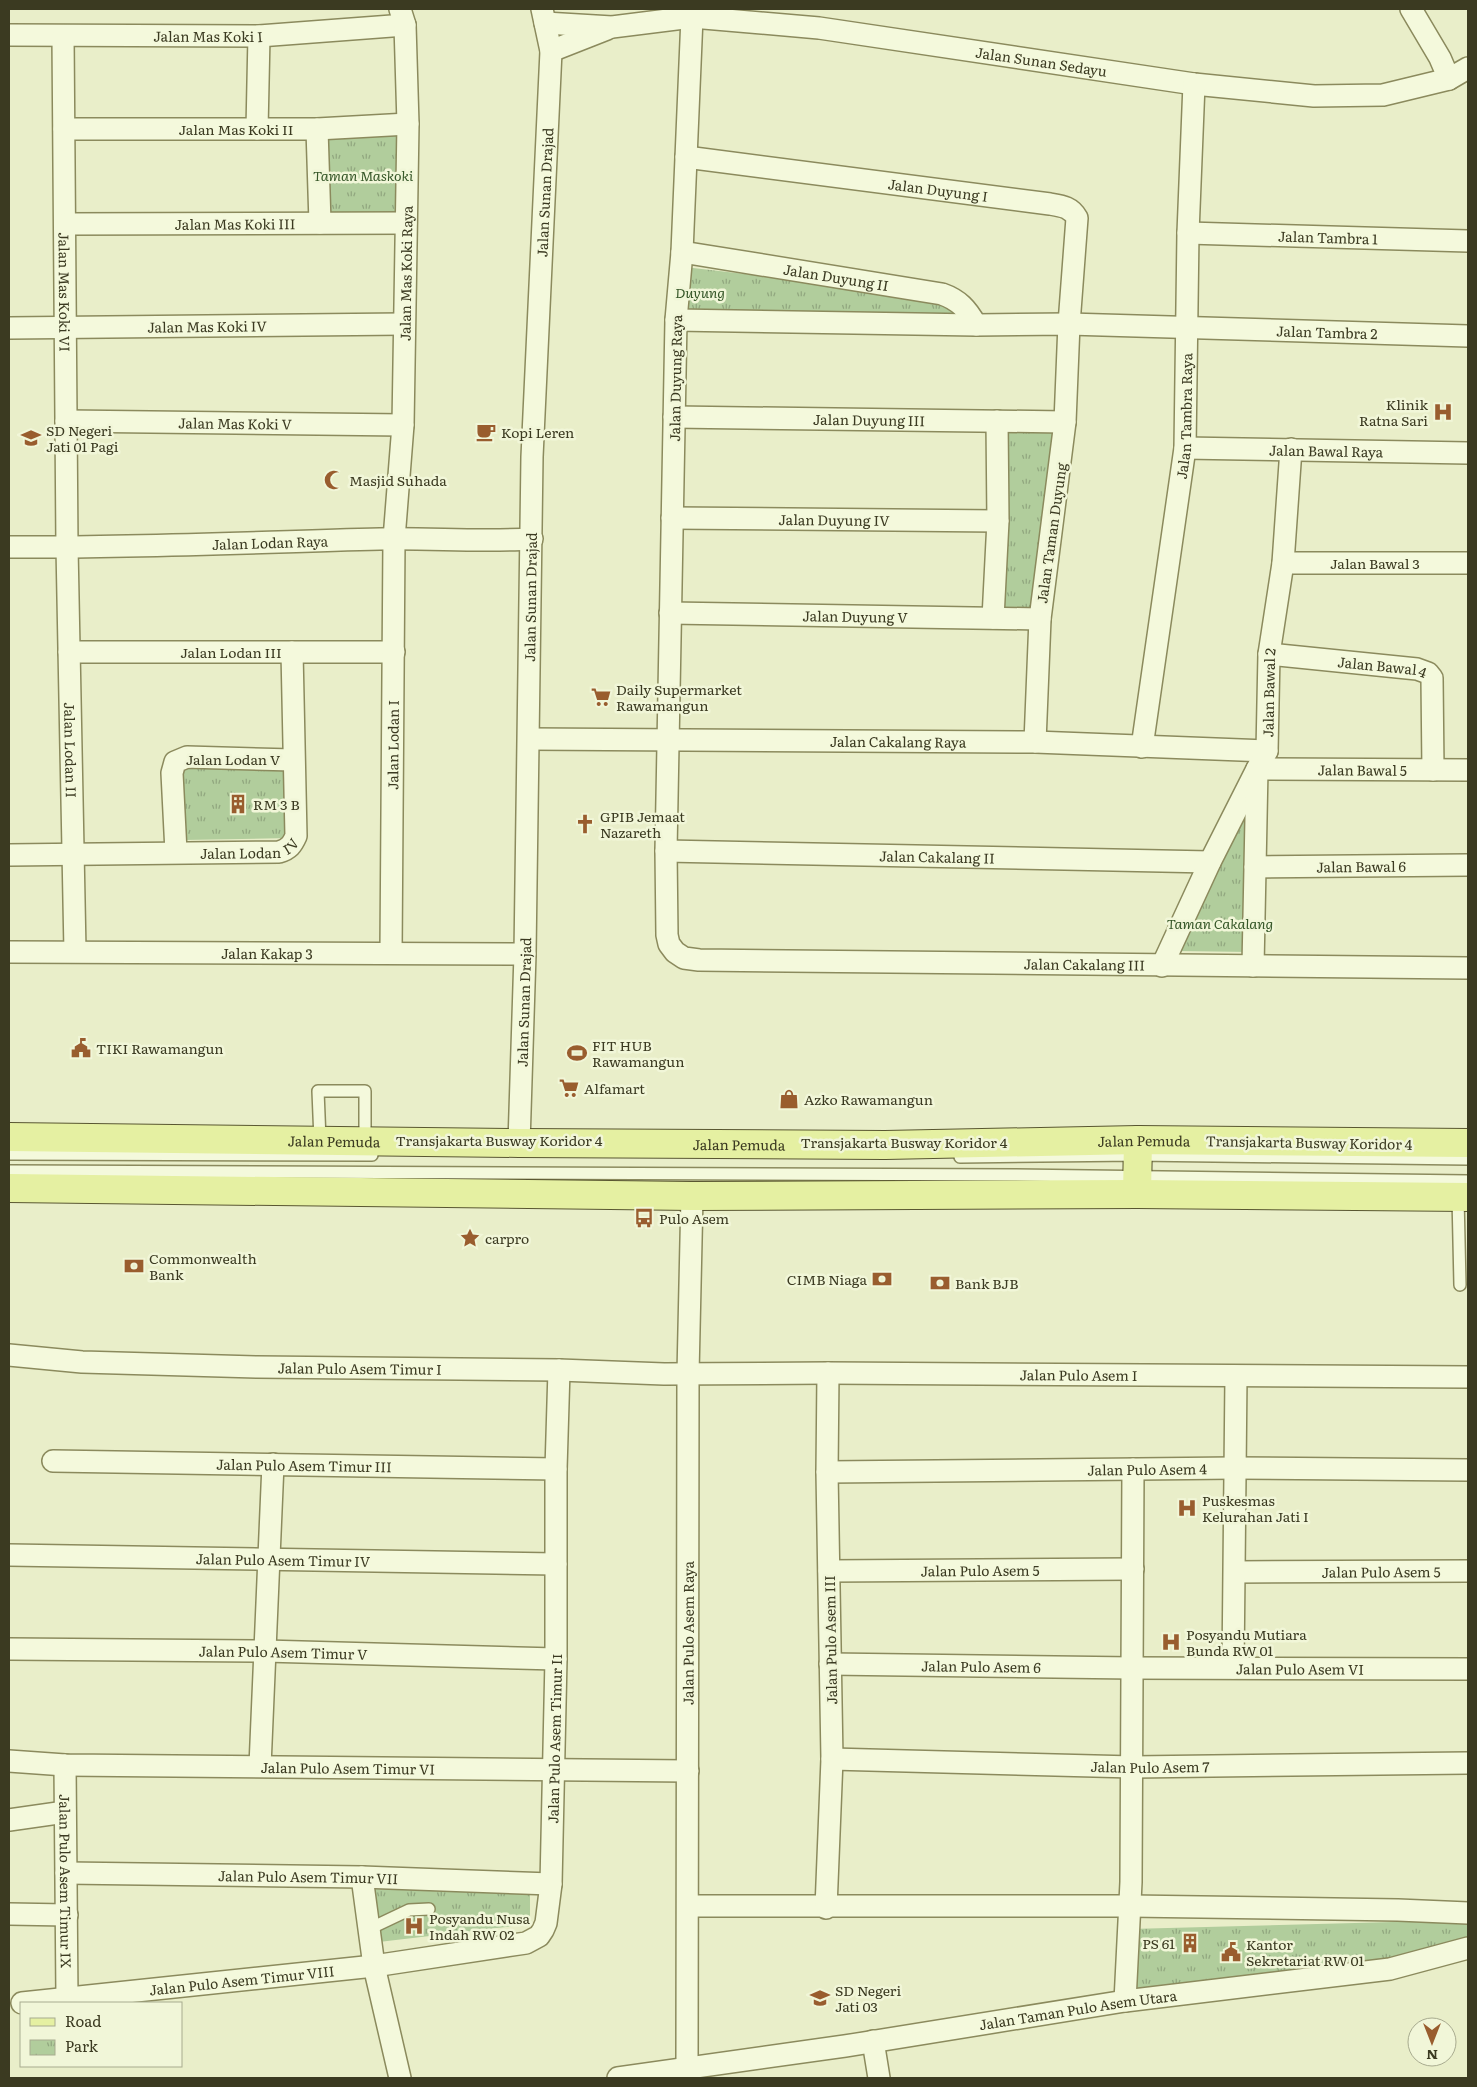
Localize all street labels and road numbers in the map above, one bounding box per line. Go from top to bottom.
street label: Jalan Mas Koki I [153,26,263,46]
street label: Jalan Sunan Sedayu [974,41,1109,81]
street label: Jalan Mas Koki II [178,119,294,139]
street label: Jalan Sunan Drajad [531,127,557,258]
street label: Jalan Duyung I [887,173,989,206]
street label: Jalan Mas Koki Raya [394,205,417,341]
street label: Jalan Mas Koki III [175,213,295,234]
street label: Jalan Tambra 1 [1278,226,1378,248]
street label: Jalan Mas Koki VI [55,232,75,352]
street label: Jalan Duyung II [782,259,890,295]
street label: Jalan Duyung Raya [664,314,686,442]
street label: Jalan Mas Koki IV [147,315,268,337]
street label: Jalan Tambra 2 [1276,320,1378,343]
street label: Jalan Tambra Raya [1171,352,1196,480]
street label: Jalan Duyung III [813,409,925,430]
street label: Jalan Mas Koki V [178,412,293,434]
street label: Jalan Bawal Raya [1269,439,1384,462]
street label: Jalan Taman Duyung [1031,461,1071,605]
street label: Jalan Duyung IV [778,509,890,530]
street label: Jalan Lodan Raya [212,530,329,554]
street label: Jalan Sunan Drajad [519,532,541,662]
street label: Jalan Bawal 3 [1330,553,1420,573]
street label: Jalan Duyung V [802,605,908,627]
street label: Jalan Lodan III [180,642,282,662]
street label: Jalan Bawal 2 [1257,647,1280,738]
street label: Jalan Bawal 4 [1337,651,1430,682]
street label: Jalan Lodan I [382,700,403,790]
street label: Jalan Lodan II [60,702,82,798]
street label: Jalan Cakalang Raya [830,731,967,752]
street label: Jalan Lodan V [186,749,281,769]
street label: Jalan Bawal 5 [1318,759,1407,780]
street label: Jalan Lodan IV [200,833,304,863]
street label: Jalan Cakalang II [879,845,995,868]
street label: Jalan Bawal 6 [1316,856,1406,876]
street label: Jalan Sunan Drajad [511,937,535,1067]
street label: Jalan Kakap 3 [221,943,313,963]
street label: Jalan Cakalang III [1023,953,1145,975]
street label: Jalan Pemuda [287,1130,381,1151]
street label: Transjakarta Busway Koridor 4 [396,1130,603,1150]
street label: Jalan Pemuda [1097,1130,1191,1151]
street label: Transjakarta Busway Koridor 4 [1205,1130,1413,1154]
street label: Transjakarta Busway Koridor 4 [801,1132,1008,1152]
street label: Jalan Pemuda [692,1134,786,1154]
street label: Jalan Pulo Asem Timur I [277,1357,442,1379]
street label: Jalan Pulo Asem I [1020,1364,1137,1385]
street label: Jalan Pulo Asem Timur III [216,1454,392,1476]
street label: Jalan Pulo Asem 4 [1087,1458,1207,1479]
street label: Jalan Pulo Asem Timur IV [195,1548,371,1571]
street label: Jalan Pulo Asem Raya [678,1560,698,1705]
street label: Jalan Pulo Asem 5 [920,1560,1040,1580]
street label: Jalan Pulo Asem 5 [1321,1561,1441,1582]
street label: Jalan Pulo Asem III [819,1575,841,1705]
street label: Jalan Pulo Asem Timur V [198,1640,368,1664]
street label: Jalan Pulo Asem Timur II [542,1654,566,1824]
street label: Jalan Pulo Asem 6 [921,1655,1041,1677]
street label: Jalan Pulo Asem VI [1236,1658,1364,1679]
street label: Jalan Pulo Asem 7 [1090,1756,1210,1777]
street label: Jalan Pulo Asem Timur VI [260,1757,435,1779]
street label: Jalan Pulo Asem Timur IX [55,1794,77,1968]
street label: Jalan Pulo Asem Timur VII [218,1865,398,1888]
street label: Jalan Pulo Asem Timur VIII [148,1960,335,2000]
street label: Jalan Taman Pulo Asem Utara [978,1985,1178,2034]

